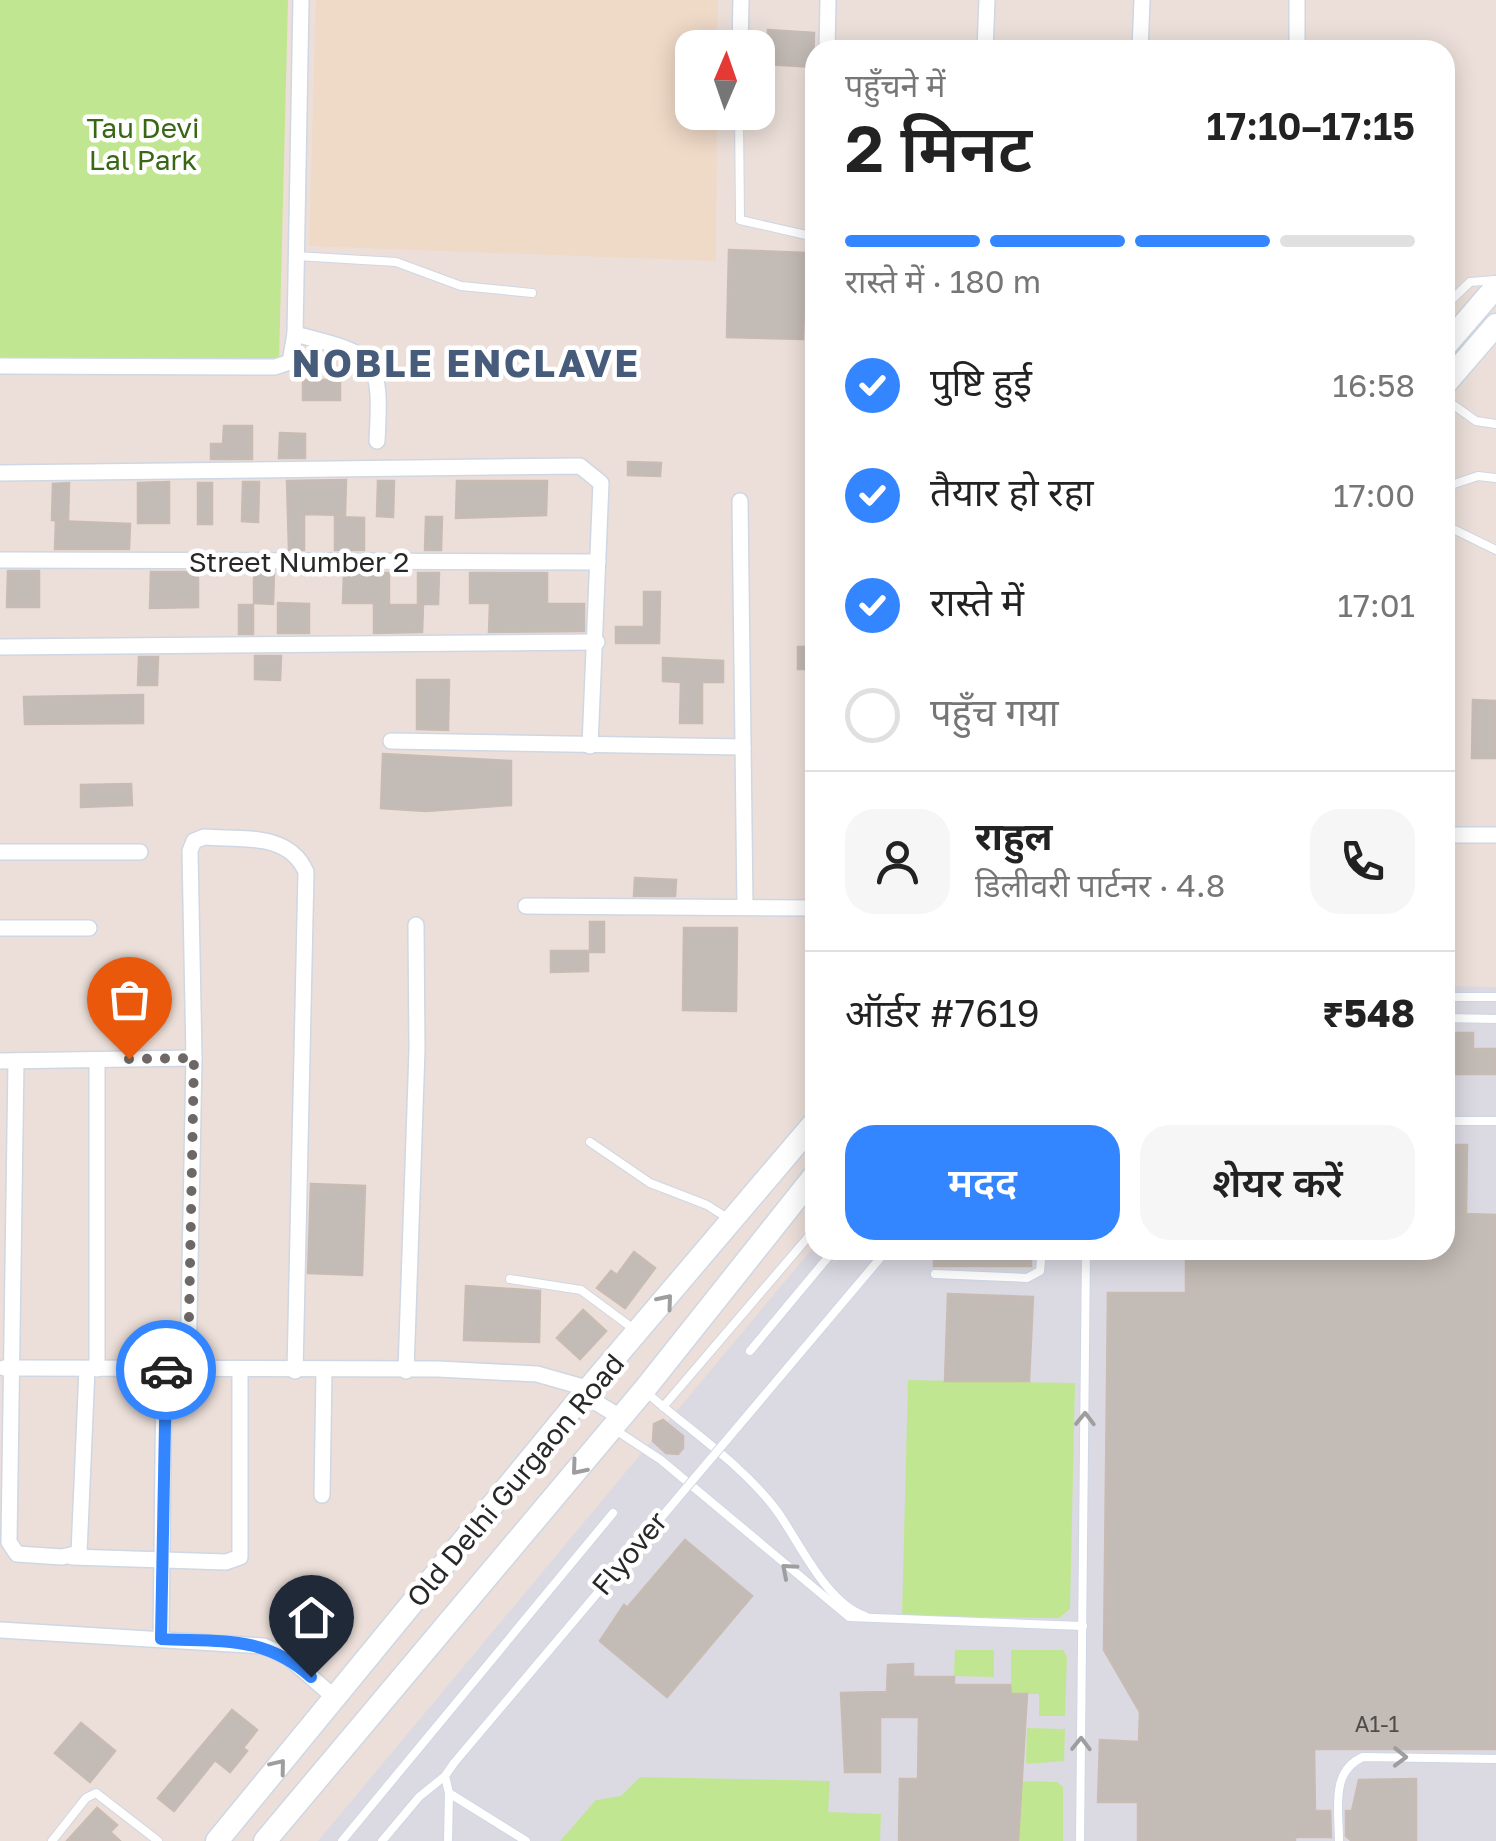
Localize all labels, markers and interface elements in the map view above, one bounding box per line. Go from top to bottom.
north arrow [675,30,775,130]
map controls [675,30,775,130]
text: पहुँचने में [845,66,945,104]
text: 17:10–17:15 [1207,103,1415,148]
text: 2 मिनट [845,108,1032,186]
park label: Tau Devi Lal Park [86,111,200,176]
text: रास्ते में · 180 m [845,262,1041,300]
district label: NOBLE ENCLAVE [291,340,641,385]
icon: check [845,358,900,413]
text: पुष्टि हुई [930,359,1032,404]
text: 16:58 [1332,366,1415,404]
icon: check [845,468,900,523]
text: तैयार हो रहा [930,469,1094,514]
text: 17:00 [1333,476,1415,514]
street label: Street Number 2 [189,545,409,578]
icon: check [845,578,900,633]
text: रास्ते में [930,579,1024,624]
text: 17:01 [1338,586,1415,624]
text: पहुँच गया [930,689,1059,734]
button: person [845,809,950,914]
button: phone [1310,809,1415,914]
text: राहुल [975,813,1052,858]
text: डिलीवरी पार्टनर · 4.8 [975,866,1225,904]
pin [87,957,172,1060]
icon: bag [102,972,157,1027]
text: ऑर्डर #7619 [845,990,1040,1035]
text: ₹548 [1322,990,1415,1035]
button: मदद [845,1125,1120,1240]
button: शेयर करें [1140,1125,1415,1240]
one-way arrow [654,1294,672,1312]
courier [116,1320,216,1420]
icon: car [139,1343,194,1398]
street label: Old Delhi Gurgaon Road [399,1347,631,1613]
one-way arrow [1074,1410,1095,1426]
one-way arrow [571,1456,589,1475]
street label: Flyover [585,1505,673,1601]
one-way arrow [782,1563,800,1581]
pin [269,1575,354,1678]
icon: home [284,1590,339,1645]
house number: A1-1 [1355,1710,1400,1737]
one-way arrow [1070,1735,1092,1750]
one-way arrow [1392,1747,1408,1768]
one-way arrow [267,1759,285,1777]

